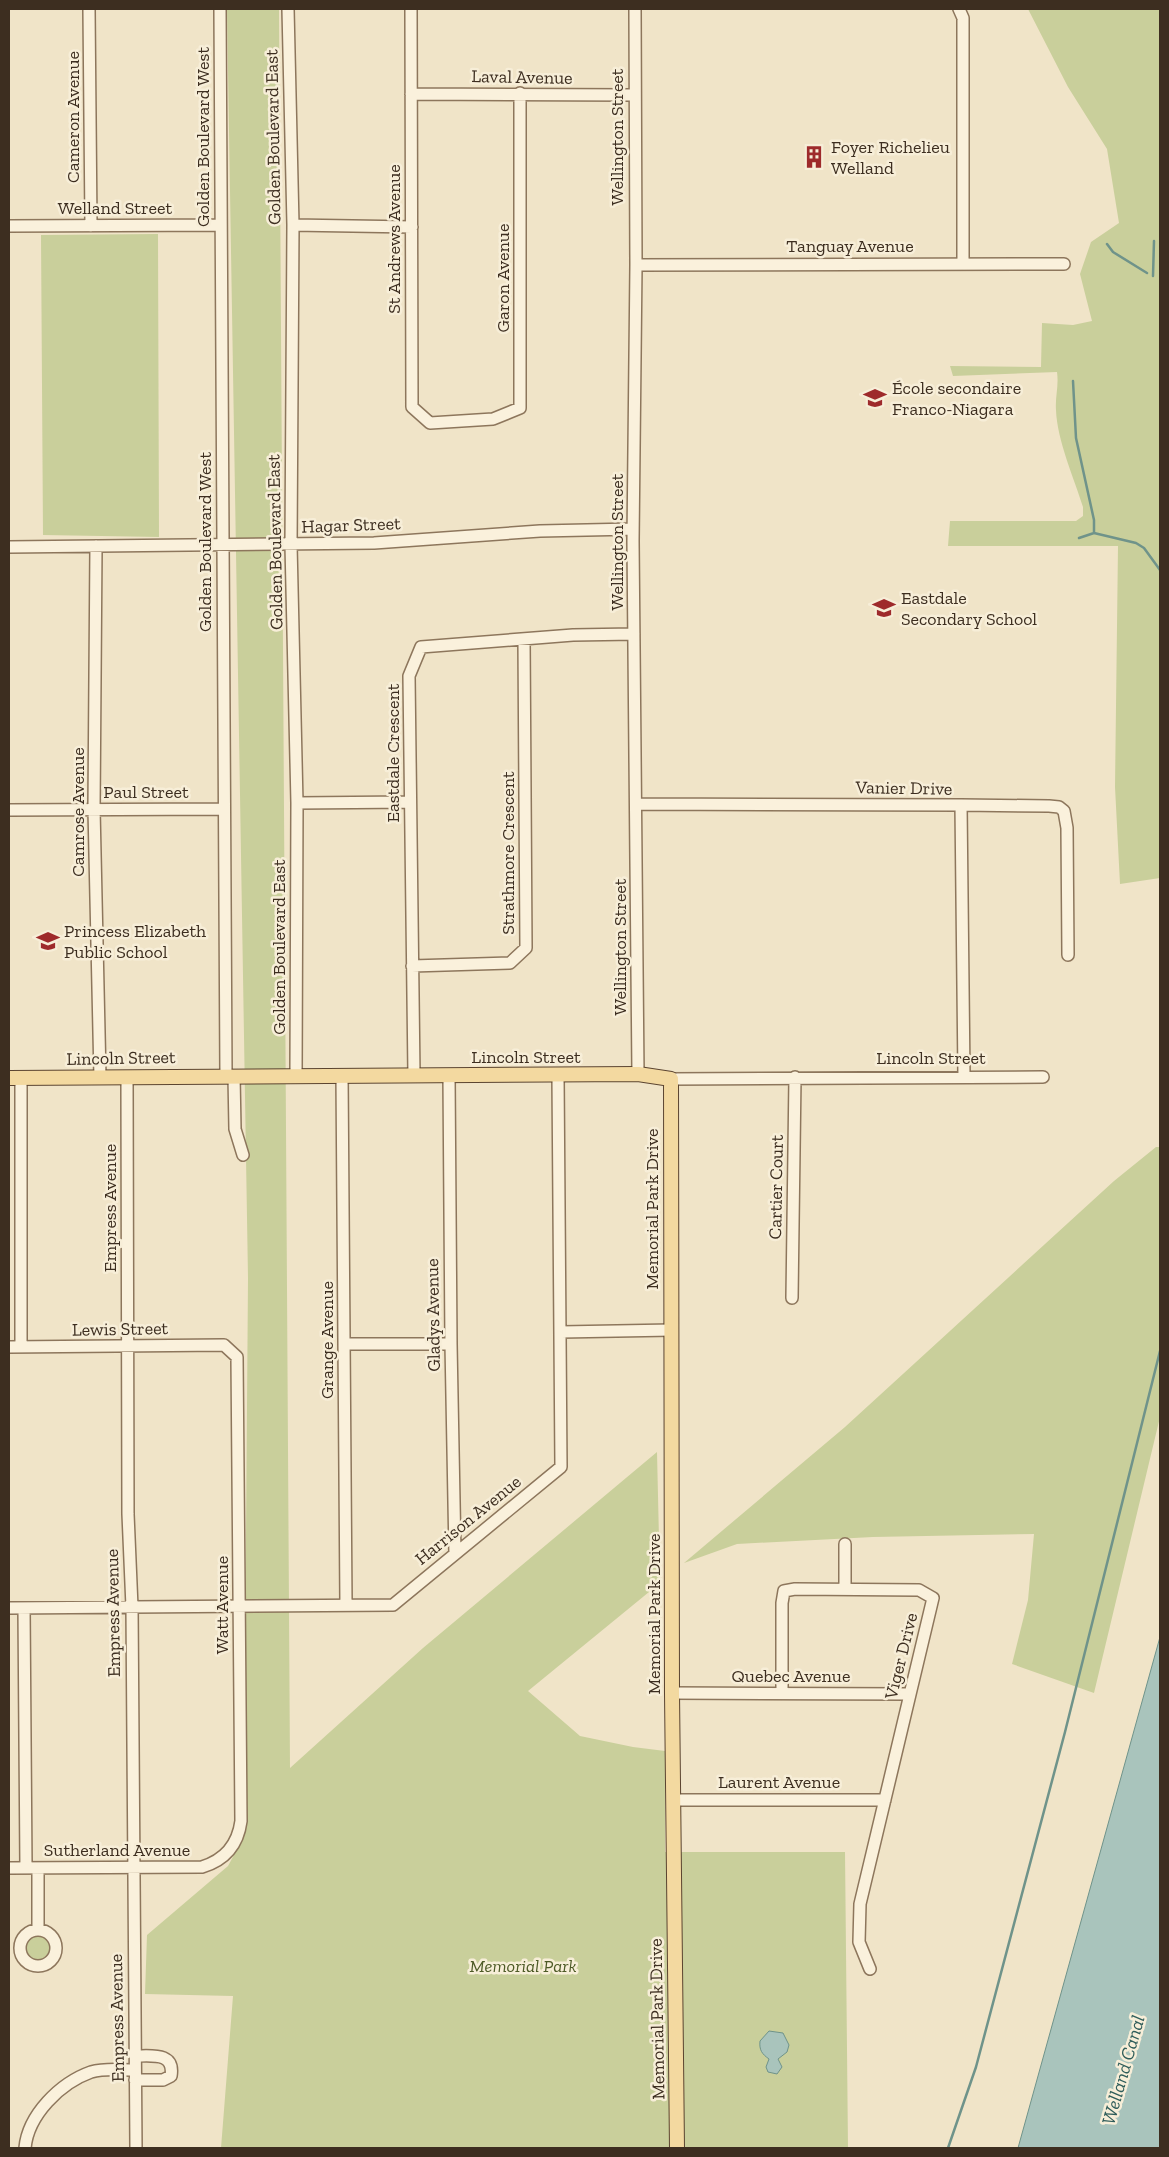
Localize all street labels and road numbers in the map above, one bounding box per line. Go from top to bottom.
street label: Golden Boulevard West [192,47,214,227]
street label: Golden Boulevard East [260,49,286,225]
street label: Cameron Avenue [62,51,84,183]
street label: Laval Avenue [471,65,573,89]
street label: Wellington Street [606,68,628,205]
street label: St Andrews Avenue [383,164,405,314]
street label: Welland Street [58,197,173,219]
street label: Garon Avenue [492,224,514,332]
street label: Tanguay Avenue [786,235,914,257]
street label: Golden Boulevard West [194,452,216,632]
street label: Golden Boulevard East [262,454,288,630]
street label: Wellington Street [606,473,628,610]
street label: Hagar Street [301,512,401,538]
street label: Eastdale Crescent [382,683,404,823]
street label: Camrose Avenue [67,747,89,877]
street label: Strathmore Crescent [497,771,519,935]
street label: Vanier Drive [854,776,953,800]
street label: Paul Street [103,781,189,803]
street label: Golden Boulevard East [268,859,290,1035]
street label: Wellington Street [609,878,631,1015]
street label: Lincoln Street [66,1046,176,1070]
street label: Lincoln Street [471,1046,581,1068]
street label: Lincoln Street [876,1047,986,1069]
street label: Memorial Park Drive [641,1128,663,1290]
street label: Cartier Court [764,1134,788,1239]
street label: Empress Avenue [99,1144,121,1272]
street label: Gladys Avenue [421,1258,445,1372]
street label: Grange Avenue [316,1281,338,1399]
street label: Lewis Street [72,1317,169,1341]
street label: Harrison Avenue [410,1470,526,1570]
street label: Memorial Park Drive [643,1533,665,1695]
street label: Empress Avenue [101,1549,125,1677]
street label: Watt Avenue [211,1556,233,1654]
street label: Viger Drive [879,1610,922,1703]
street label: Quebec Avenue [732,1665,850,1687]
street label: Laurent Avenue [718,1771,840,1793]
street label: Sutherland Avenue [44,1839,190,1861]
street label: Memorial Park Drive [645,1938,669,2100]
street label: Empress Avenue [105,1954,129,2082]

